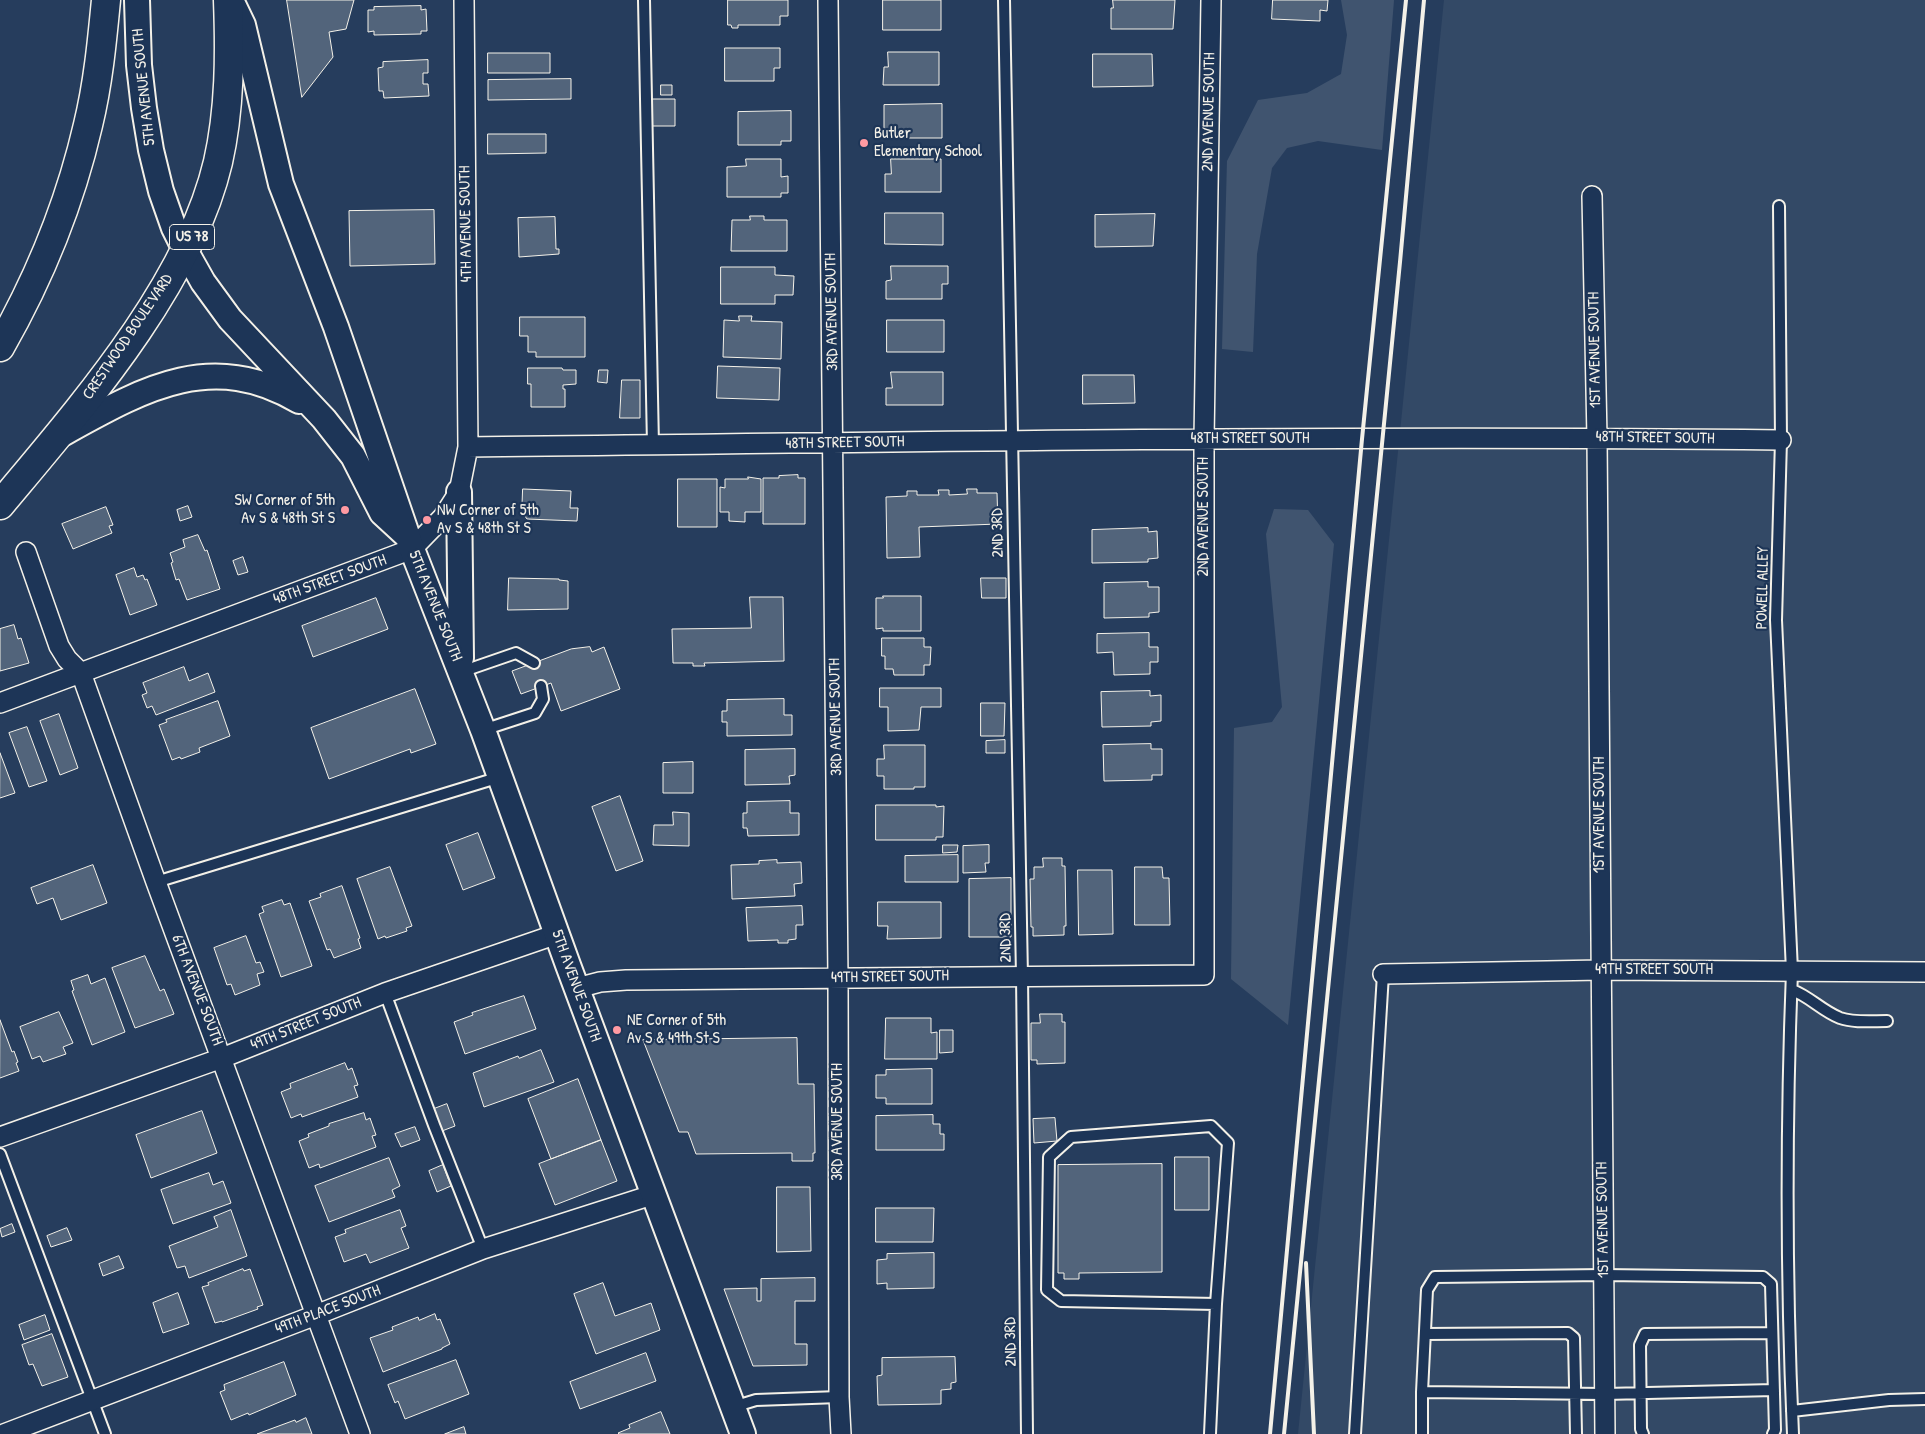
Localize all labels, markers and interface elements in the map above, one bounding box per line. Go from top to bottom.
street label: 5TH AVENUE SOUTH [128,28,160,146]
street label: 2ND AVENUE SOUTH [1198,52,1220,172]
place label: Butler Elementary School [874,124,982,162]
marker: Butler Elementary School [858,137,870,149]
street label: 4TH AVENUE SOUTH [455,166,477,282]
road number: US 78 [170,224,214,250]
street label: 3RD AVENUE SOUTH [821,253,843,371]
street label: CRESTWOOD BOULEVARD [79,271,177,403]
street label: 1ST AVENUE SOUTH [1584,292,1606,408]
street label: 48TH STREET SOUTH [1595,427,1715,449]
street label: 48TH STREET SOUTH [1190,429,1310,449]
street label: 48TH STREET SOUTH [785,432,905,454]
street label: 2ND AVENUE SOUTH [1194,457,1214,577]
place label: SW Corner of 5th Av S & 48th St S [234,491,335,529]
place label: NW Corner of 5th Av S & 48th St S [437,501,539,539]
marker: SW Corner of 5th Av S & 48th St S [339,504,351,516]
street label: 2ND 3RD [988,508,1008,558]
marker: NW Corner of 5th Av S & 48th St S [421,514,433,526]
street label: POWELL ALLEY [1753,546,1773,630]
street label: 5TH AVENUE SOUTH [404,548,466,664]
street label: 48TH STREET SOUTH [271,551,389,609]
street label: 3RD AVENUE SOUTH [825,658,847,776]
street label: 1ST AVENUE SOUTH [1590,757,1610,873]
street label: 2ND 3RD [996,913,1016,963]
street label: 5TH AVENUE SOUTH [547,928,605,1044]
street label: 6TH AVENUE SOUTH [167,932,227,1048]
street label: 49TH STREET SOUTH [1595,960,1713,980]
street label: 49TH STREET SOUTH [831,966,949,988]
street label: 49TH STREET SOUTH [248,993,364,1055]
place label: NE Corner of 5th Av S & 49th St S [627,1011,726,1049]
marker: NE Corner of 5th Av S & 49th St S [611,1024,623,1036]
street label: 3RD AVENUE SOUTH [828,1063,848,1181]
street label: 1ST AVENUE SOUTH [1592,1162,1614,1278]
street label: 49TH PLACE SOUTH [273,1281,383,1339]
street label: 2ND 3RD [1001,1317,1021,1367]

